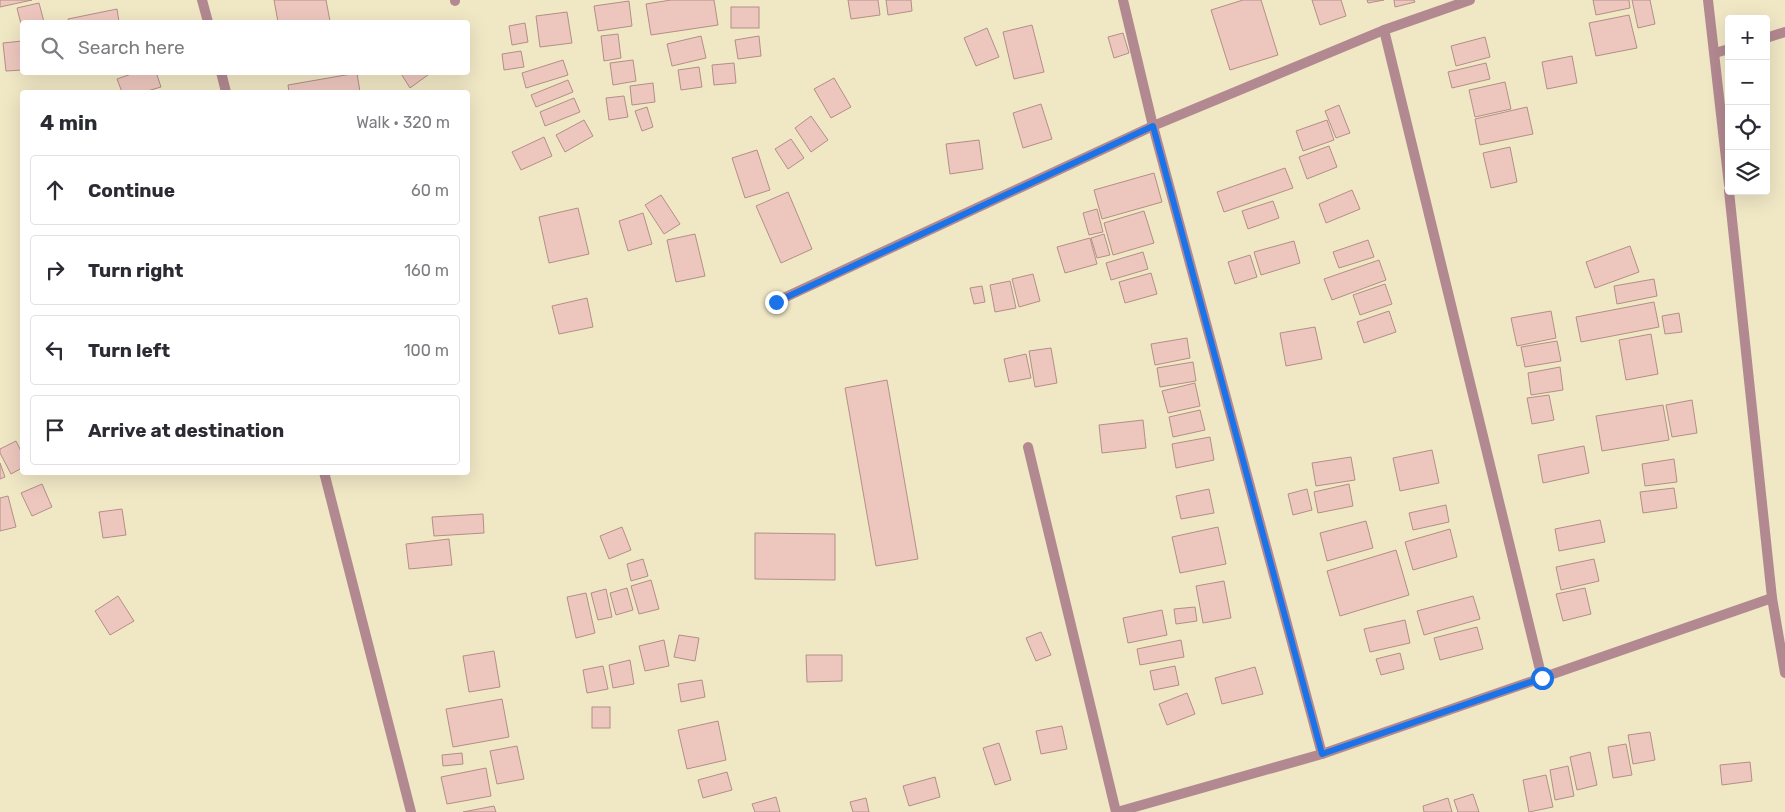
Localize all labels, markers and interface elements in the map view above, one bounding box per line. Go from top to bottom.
map controls [1725,15,1770,195]
button: + [1725,15,1770,60]
search box [20,20,470,75]
icon: search [38,34,66,62]
text: Search here [78,36,185,59]
button: − [1725,60,1770,105]
button: locate [1725,105,1770,150]
text: 4 min [40,110,98,135]
text: Walk · 320 m [356,113,450,132]
button: layers [1725,150,1770,195]
icon: ahead [41,176,69,204]
text: Continue [88,179,175,202]
text: 60 m [411,181,449,200]
icon: right [41,256,69,284]
text: Turn right [88,259,183,282]
text: 160 m [404,261,449,280]
route end [765,291,788,314]
icon: left [41,336,69,364]
text: Turn left [88,339,170,362]
text: 100 m [404,341,449,360]
icon: arrive [41,416,69,444]
text: Arrive at destination [88,419,284,442]
route start [1531,667,1554,690]

